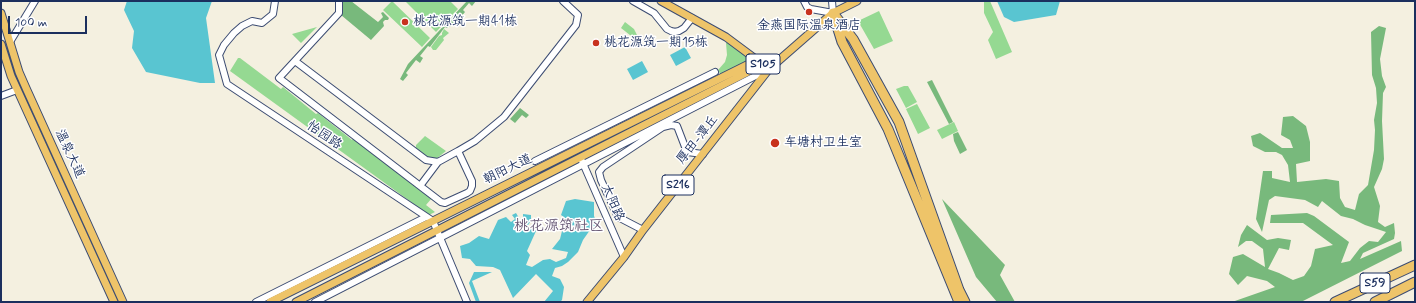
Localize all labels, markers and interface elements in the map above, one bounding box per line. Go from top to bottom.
marker: 金燕国际温泉酒店 [804,7,814,17]
scale bar [10,8,89,34]
place label: 桃花源筑一期41栋 [413,14,517,30]
text: 100 m [15,15,47,31]
marker: 桃花源筑一期41栋 [400,17,410,27]
place label: 金燕国际温泉酒店 [757,18,861,34]
place label: 桃花源筑一期15栋 [604,35,708,51]
marker: 桃花源筑一期15栋 [591,38,601,48]
road number: S105 [746,54,780,74]
street label: 厚田-潭丘 [674,112,722,168]
street label: 怡园路 [303,119,345,153]
street label: 温泉大道 [51,127,87,181]
place label: 车塘村卫生室 [784,135,862,151]
marker: 车塘村卫生室 [769,137,781,149]
street label: 朝阳大道 [481,152,535,188]
road number: S216 [662,175,694,195]
street label: 太阳路 [597,182,627,224]
district label: 桃花源筑社区 [514,218,604,236]
road number: S59 [1360,273,1390,293]

